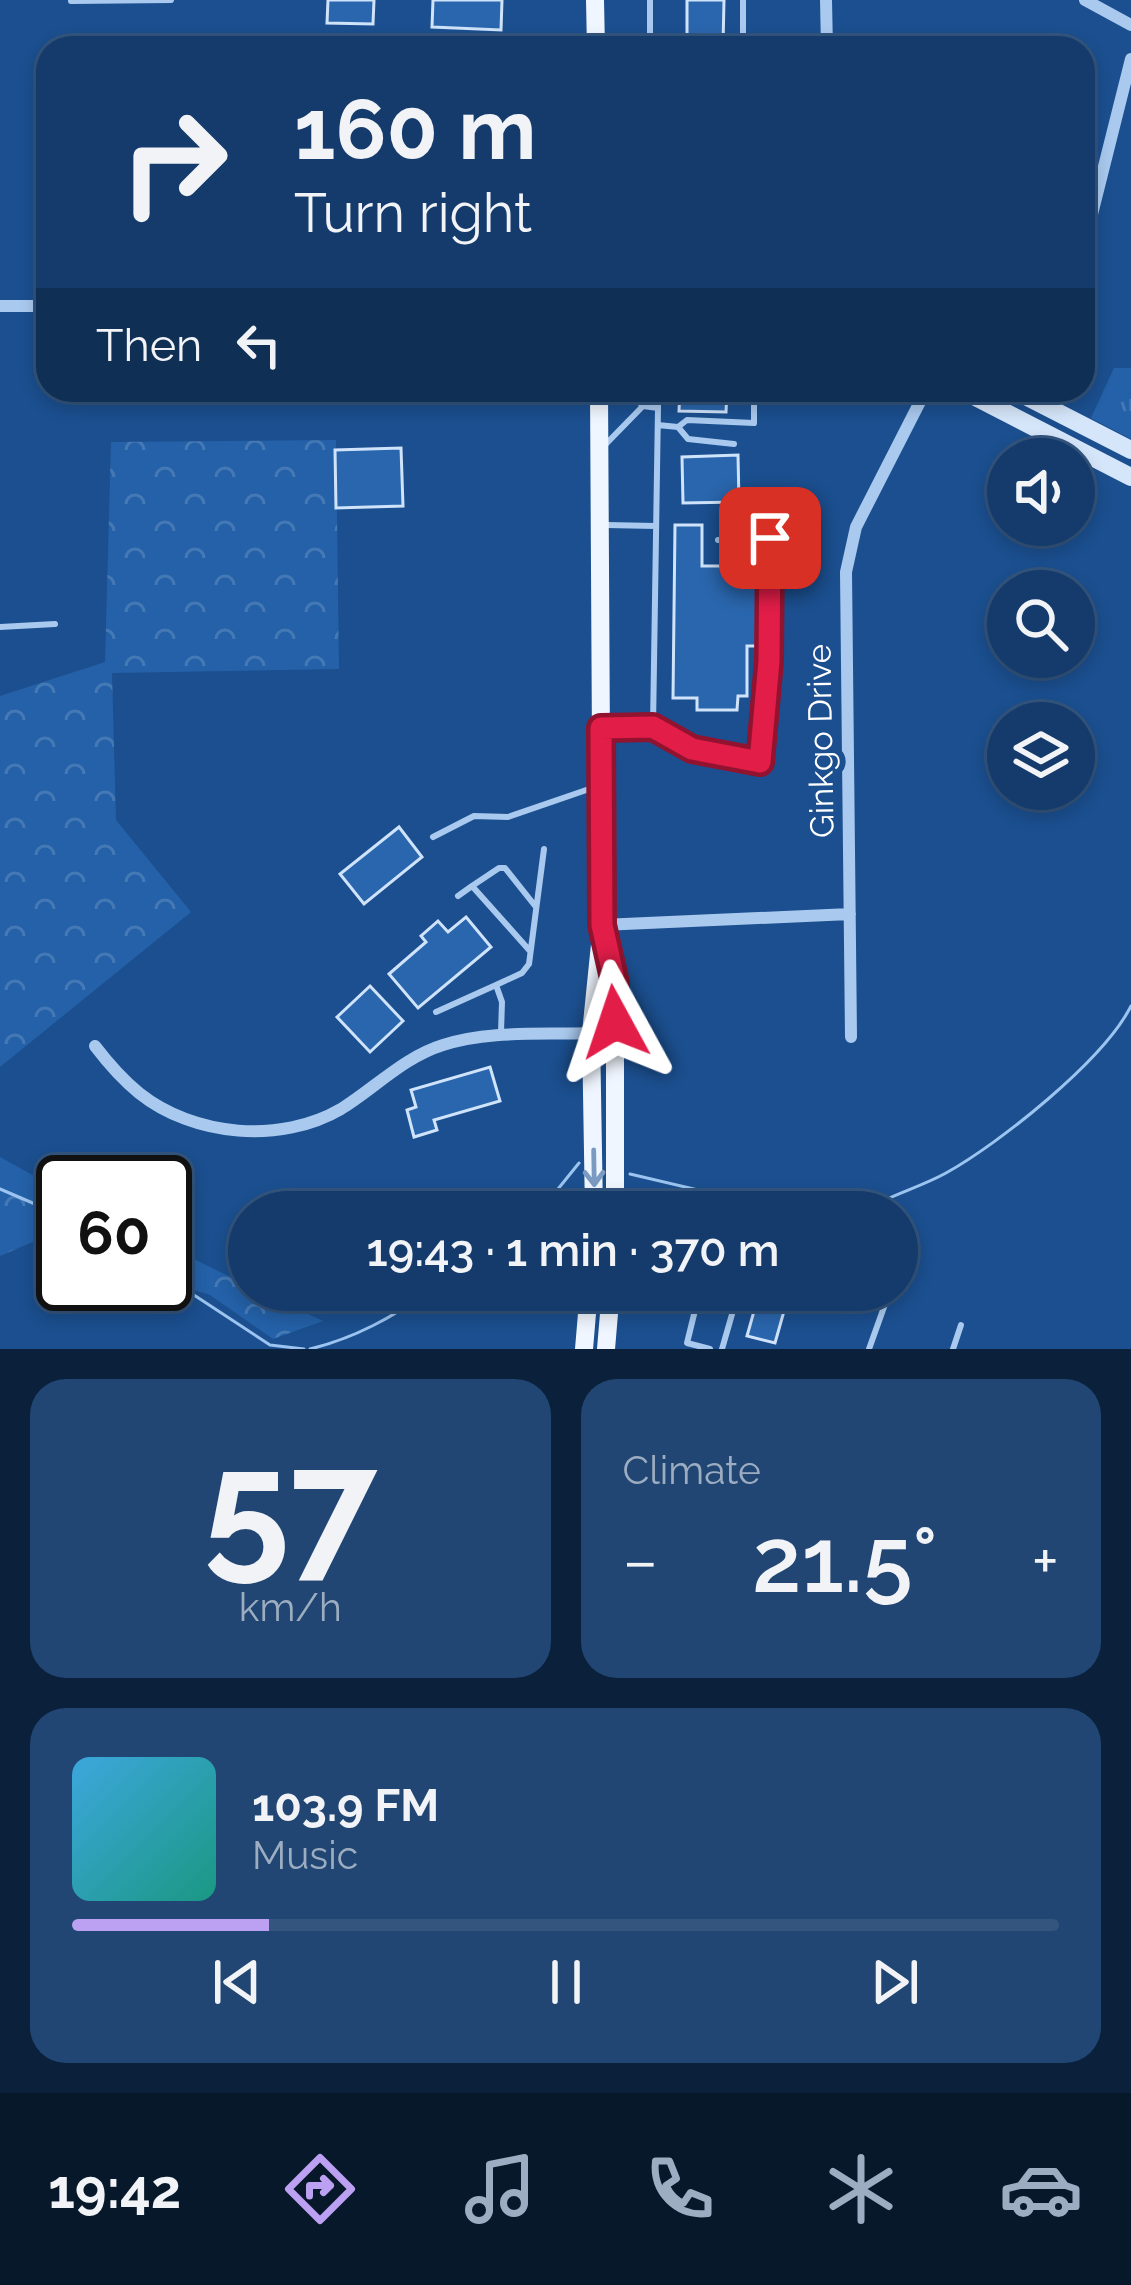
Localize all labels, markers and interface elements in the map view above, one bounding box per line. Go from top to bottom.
text: 160 m [294,80,536,179]
icon: right [96,84,252,240]
text: Turn right [294,181,532,245]
icon: left [226,312,292,378]
text: Then [96,319,202,372]
map controls [987,438,1095,810]
button: sound [987,438,1095,546]
pin [719,487,821,589]
icon: arrive [737,505,803,571]
button: search [987,570,1095,678]
street label: Ginkgo Drive [799,644,842,838]
button: layers [987,702,1095,810]
position arrow [552,959,678,1085]
one-way arrow [582,1148,605,1187]
speed limit sign: 60 [36,1155,192,1311]
text: 19:43 · 1 min · 370 m [366,1224,780,1277]
text: 57 [203,1414,377,1598]
text: Climate [623,1447,761,1493]
text: 21.5° [752,1507,938,1613]
text: − [623,1522,658,1599]
text: + [1032,1522,1059,1599]
text: km/h [239,1584,342,1630]
text: 103.9 FM [252,1779,439,1832]
text: Music [252,1832,358,1878]
icon: previous [204,1949,270,2015]
icon: pause [533,1949,599,2015]
icon: next [862,1949,928,2015]
icon: directions [278,2147,362,2231]
icon: music [458,2147,542,2231]
icon: phone [638,2147,722,2231]
icon: climate [819,2147,903,2231]
icon: car [999,2147,1083,2231]
text: 19:42 [48,2157,181,2221]

